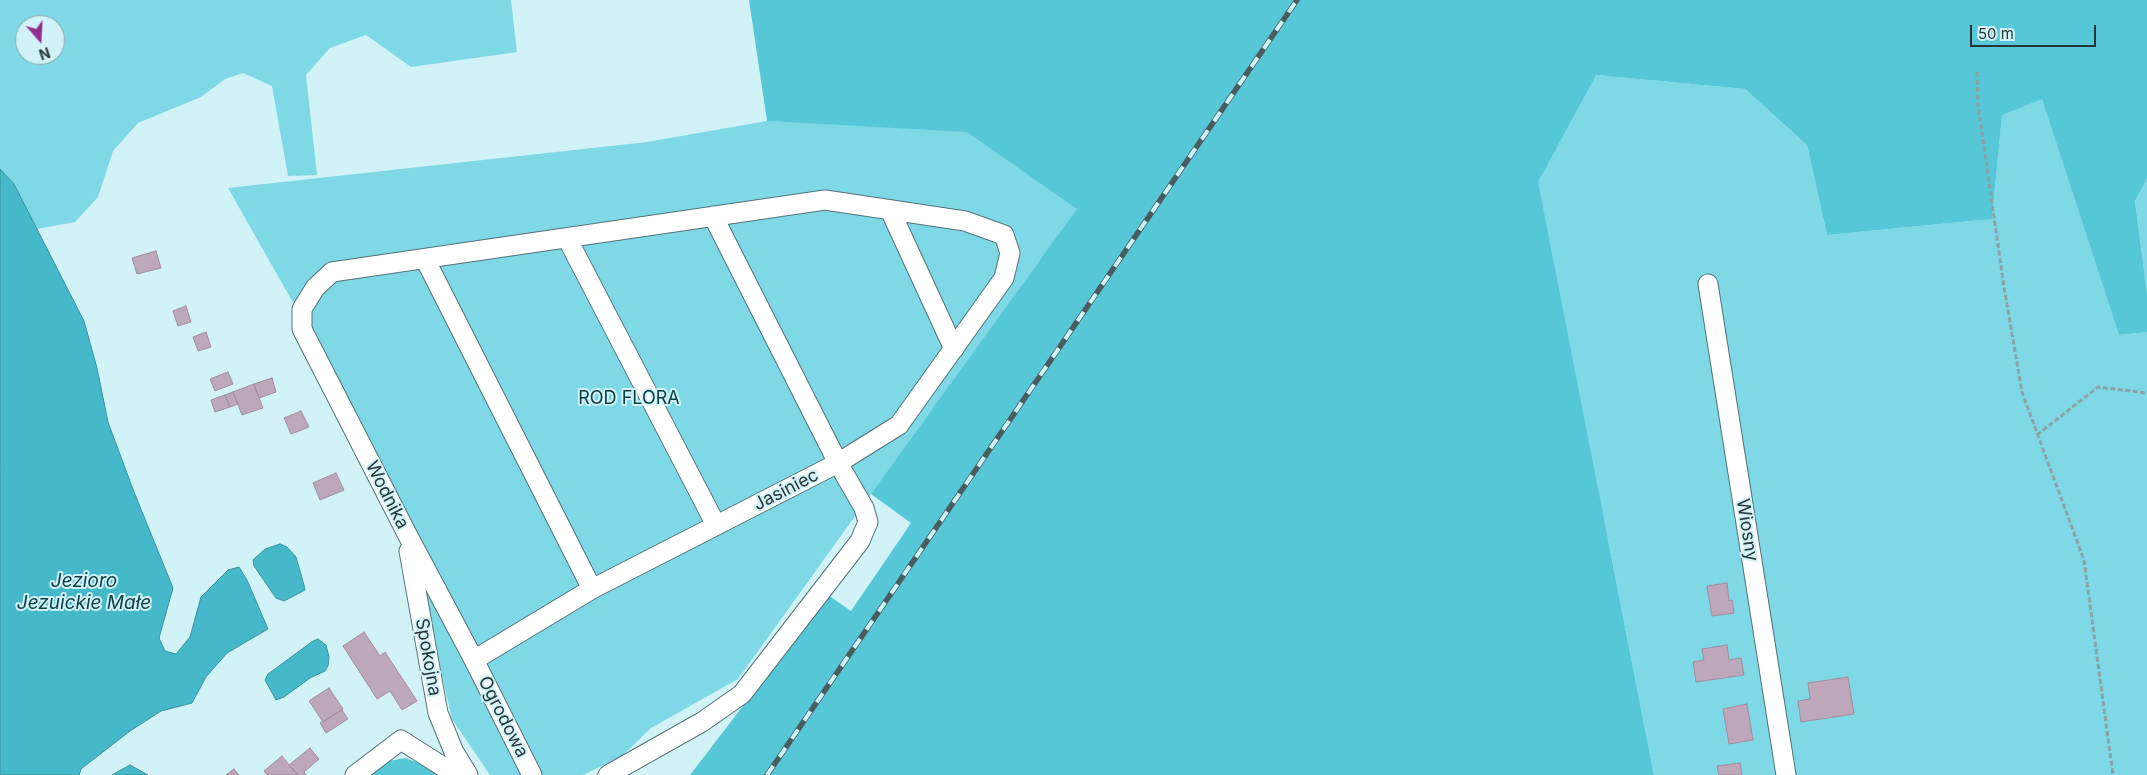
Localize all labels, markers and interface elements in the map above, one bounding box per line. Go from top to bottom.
north arrow [15,15,65,65]
scale bar [1972,15,2098,47]
text: 50 m [1978,24,2014,43]
text: N [37,44,53,63]
park label: ROD FLORA [578,388,680,410]
street label: Wodnika [361,457,413,533]
street label: Jasiniec [750,464,822,516]
street label: Wiosny [1731,497,1763,563]
water label: Jezioro Jezuickie Małe [17,570,151,614]
street label: Spokojna [411,616,445,698]
street label: Ogrodowa [473,673,533,761]

